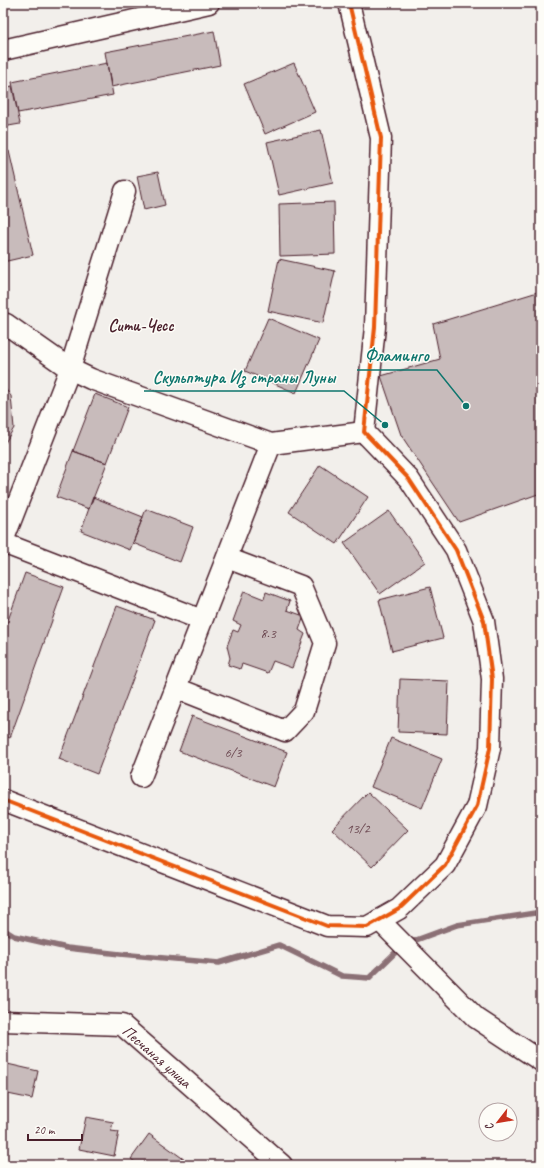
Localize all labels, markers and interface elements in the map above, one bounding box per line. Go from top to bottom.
district label: Сити-Чесс [108,315,175,336]
callout: Фламинго [357,341,437,370]
text: Фламинго [365,345,430,366]
callout: Скульптура Из страны Луны [144,362,344,391]
text: Скульптура Из страны Луны [153,367,337,389]
house number: 8.3 [260,625,277,642]
house number: 6/3 [224,744,243,761]
house number: 13/2 [346,820,371,837]
street label: Песчаная улица [118,1021,196,1093]
north arrow [478,1102,518,1142]
scale bar [28,1116,82,1142]
text: С [481,1120,497,1133]
text: 20 m [34,1122,56,1138]

